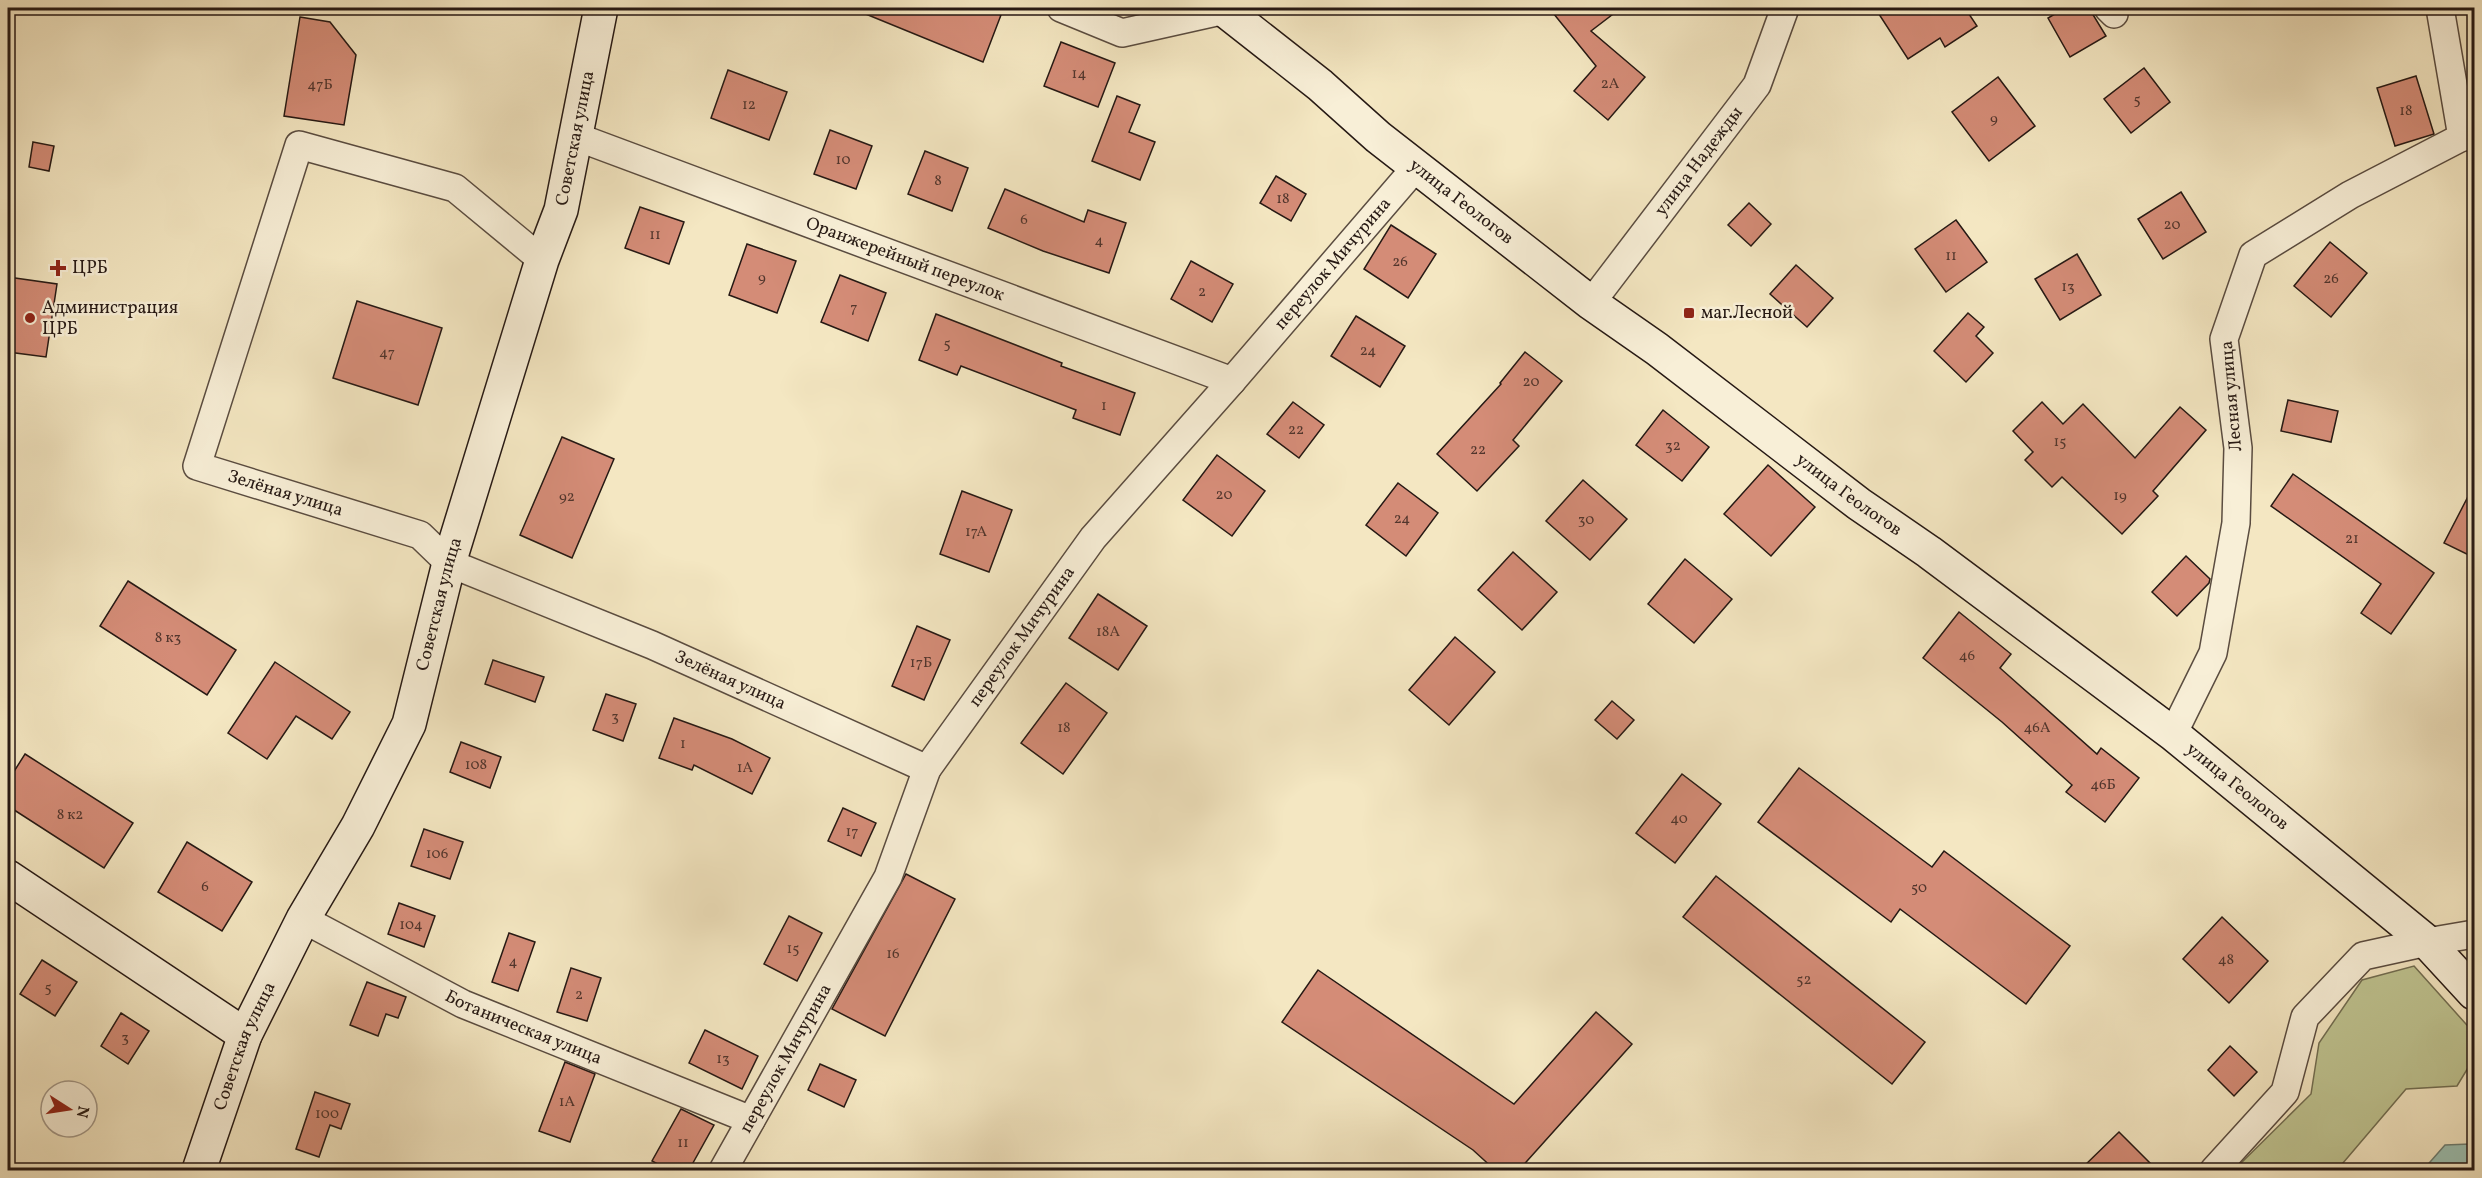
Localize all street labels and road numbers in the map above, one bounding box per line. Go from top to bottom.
street label: Советская улица [550,68,601,208]
street label: улица Надежды [1649,101,1749,222]
street label: улица Геологов [1404,153,1519,251]
street label: переулок Мичурина [1269,192,1397,335]
street label: Оранжерейный переулок [802,211,1008,308]
street label: Лесная улица [2215,339,2249,452]
street label: улица Геологов [1790,447,1907,542]
street label: Зелёная улица [224,464,346,523]
street label: Советская улица [410,534,469,674]
street label: переулок Мичурина [963,561,1081,712]
street label: Зелёная улица [670,644,790,716]
street label: улица Геологов [2180,737,2294,836]
street label: Советская улица [208,978,282,1114]
street label: переулок Мичурина [734,979,838,1138]
street label: Ботаническая улица [440,984,606,1071]

